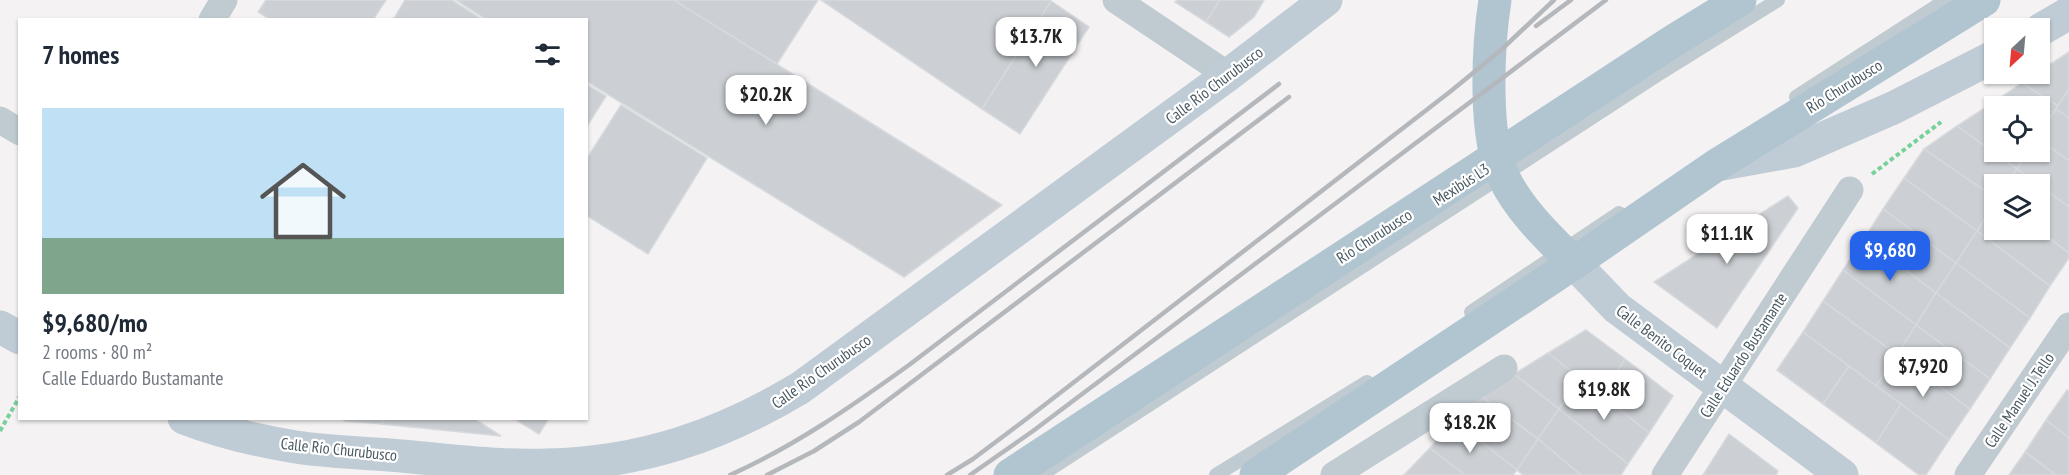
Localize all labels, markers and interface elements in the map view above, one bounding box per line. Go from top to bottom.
pin: $13.7K [987,17,1085,68]
north arrow [1984,18,2050,84]
map controls [1984,18,2050,240]
text: $13.7K [1010,23,1062,49]
text: 7 homes [42,38,119,71]
icon: filters [531,38,564,71]
street label: Calle Río Churubusco [1161,42,1267,128]
street label: Río Churubusco [1802,55,1886,117]
pin: $20.2K [717,75,815,126]
text: $20.2K [740,81,792,107]
button: locate [1984,96,2050,162]
icon: home [249,147,357,255]
street label: Mexibús L3 [1429,158,1493,210]
button: layers [1984,174,2050,240]
street label: Río Churubusco [1333,204,1415,268]
pin: $11.1K [1678,214,1776,265]
text: $11.1K [1701,220,1753,246]
pin: $9,680 [1841,231,1939,282]
text: $9,680 [1864,237,1916,263]
street label: Calle Eduardo Bustamante [1695,289,1791,421]
street label: Calle Benito Coquet [1613,300,1712,382]
text: $9,680/mo [42,306,148,339]
street label: Calle Río Churubusco [767,329,875,413]
text: 2 rooms · 80 m² [42,339,152,365]
pin: $7,920 [1874,347,1972,398]
street label: Calle Manuel J. Tello [1980,349,2058,451]
text: $7,920 [1898,353,1948,379]
text: Calle Eduardo Bustamante [42,365,223,391]
pin: $19.8K [1555,370,1653,421]
text: $19.8K [1578,376,1630,402]
pin: $18.2K [1421,403,1519,454]
text: $18.2K [1444,409,1496,435]
street label: Calle Río Churubusco [280,433,398,465]

